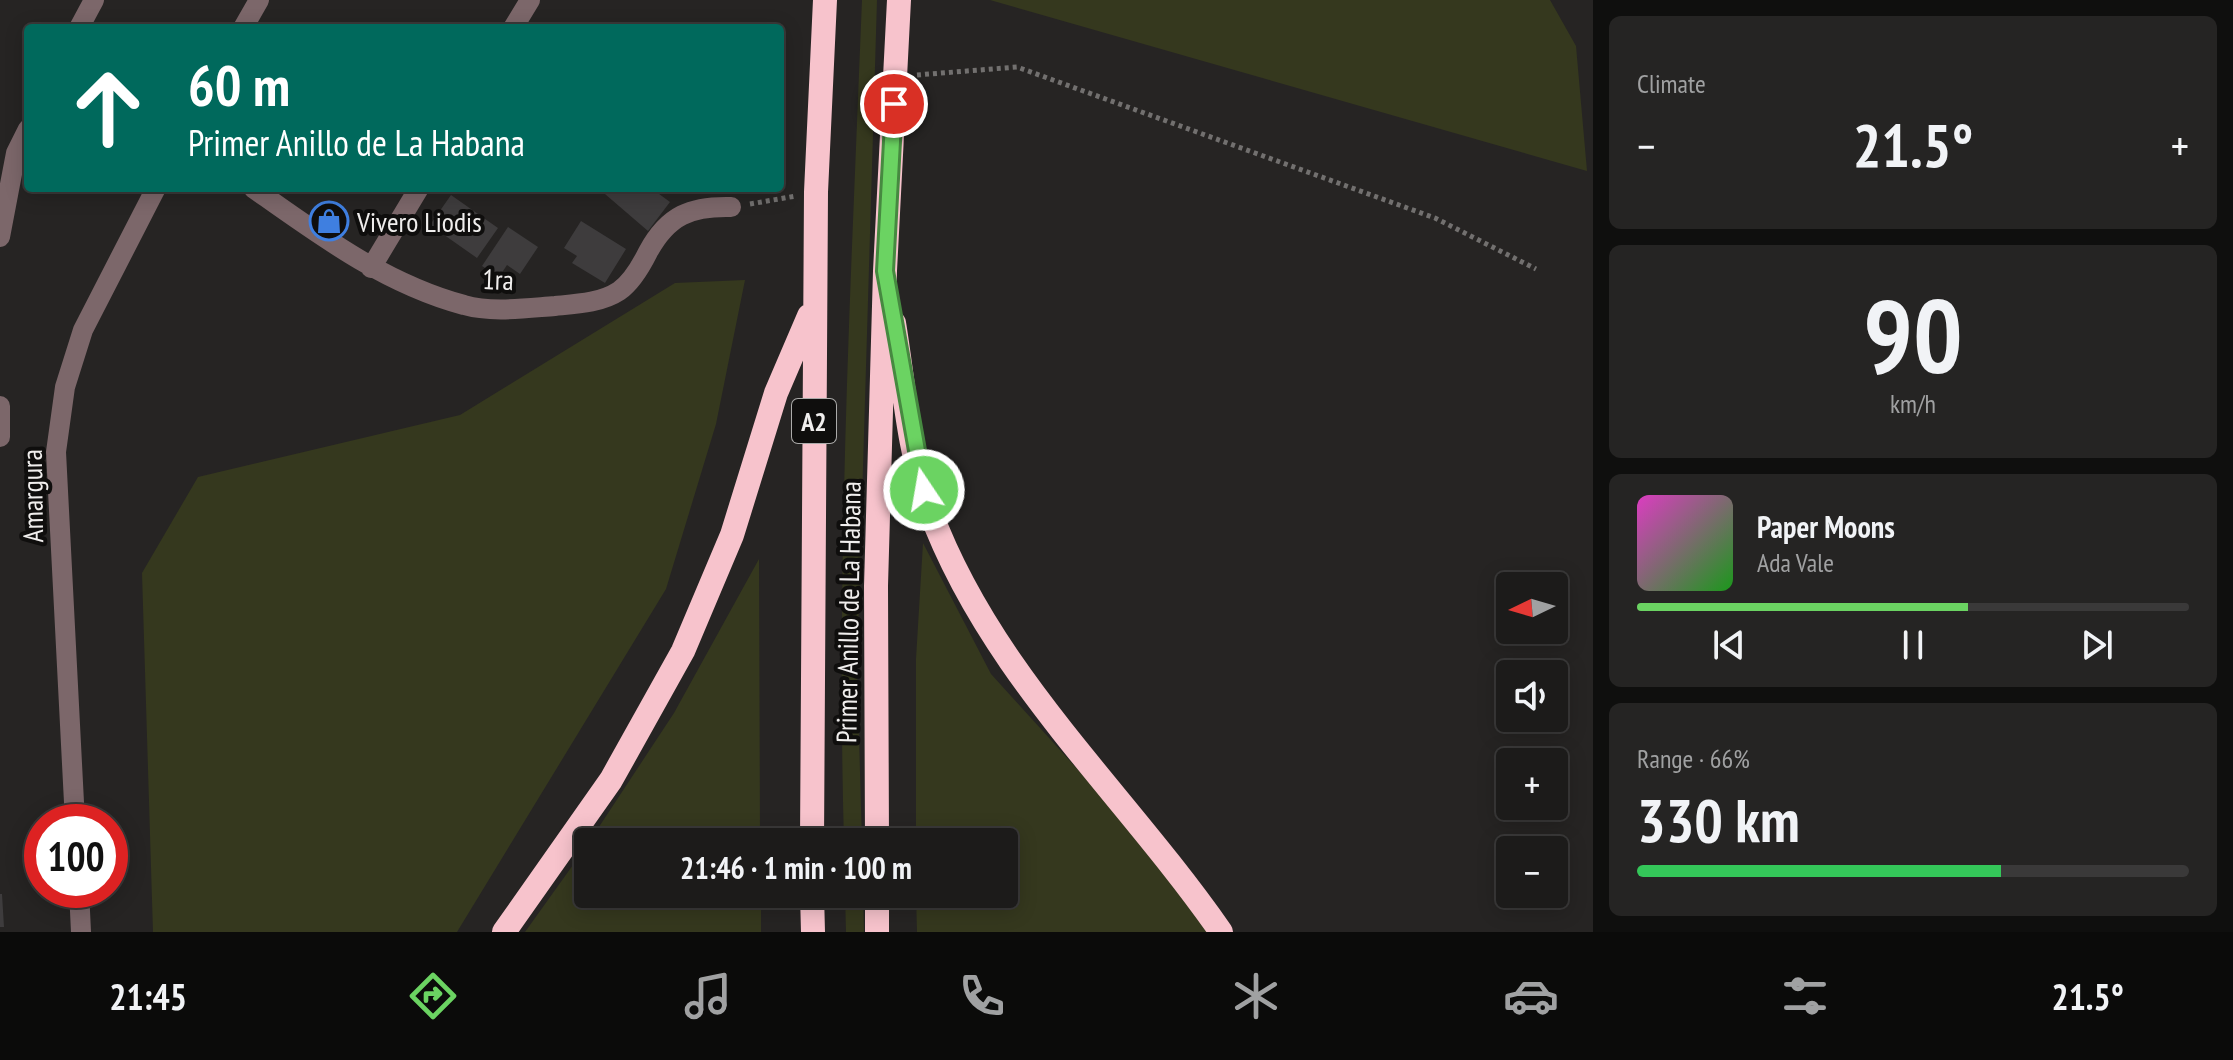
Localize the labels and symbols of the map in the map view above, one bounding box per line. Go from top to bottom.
pin [860,70,928,138]
shop icon: Vivero Liodis [308,200,350,242]
place label: Vivero Liodis [356,203,482,240]
street label: 1ra [482,260,514,298]
road number: A2 [792,399,836,443]
position arrow [882,448,966,532]
street label: Amargura [13,449,51,543]
street label: Primer Anillo de La Habana [827,481,869,743]
north arrow [1496,572,1568,644]
speed limit sign: 100 [24,804,128,908]

